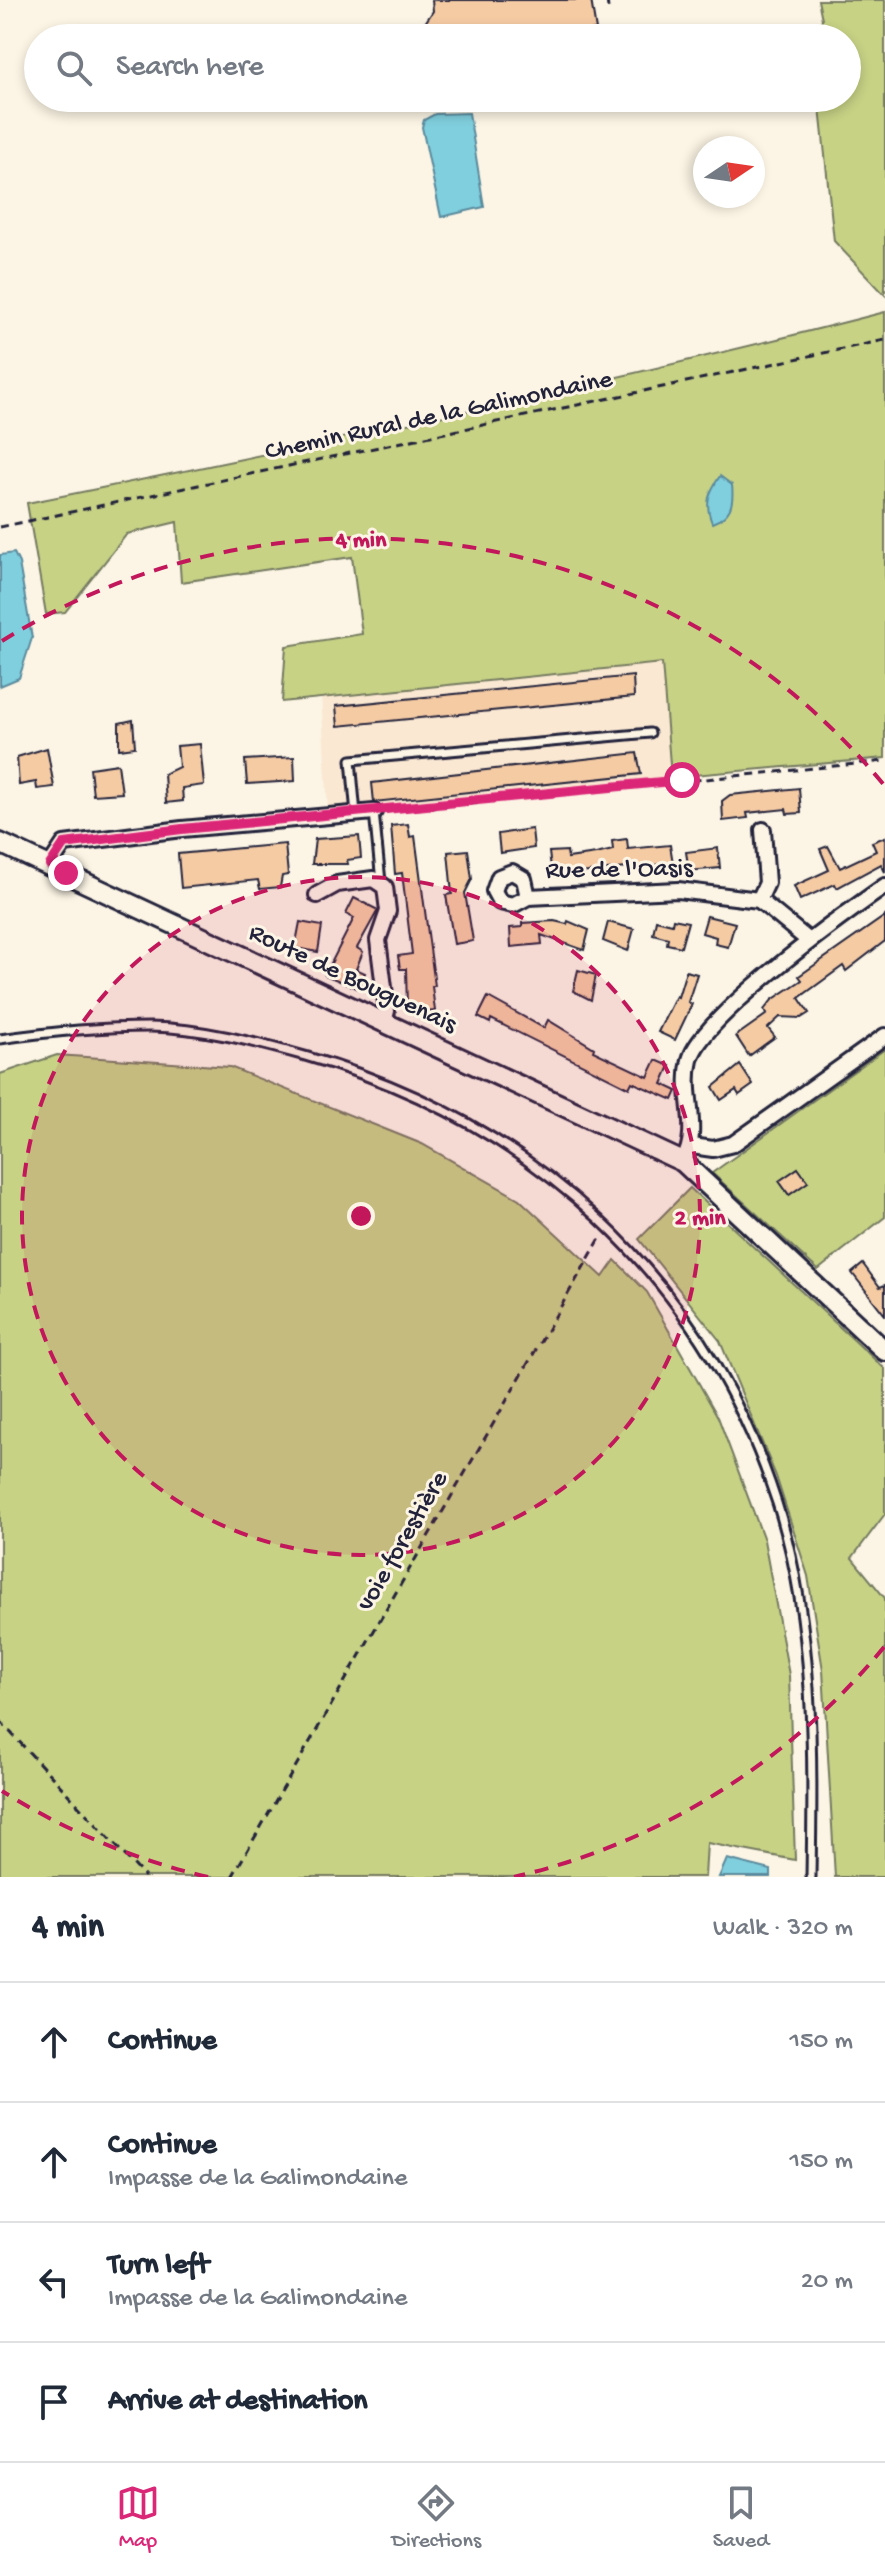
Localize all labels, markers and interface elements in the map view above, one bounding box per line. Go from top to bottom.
search box [24,24,861,112]
icon: search [52,46,96,90]
text: Search here [116,51,264,86]
north arrow [693,136,765,208]
street label: Chemin Rural de la Galimondaine [263,365,616,469]
text: 4 min [335,527,387,556]
route start [664,762,700,798]
street label: Rue de l'Oasis [545,854,694,888]
route end [48,855,84,891]
street label: Route de Bouguenais [243,918,462,1042]
centre of rings [347,1202,375,1230]
text: 2 min [674,1205,726,1234]
street label: voie forestière [352,1466,457,1617]
text: 4 min [32,1909,104,1949]
text: Walk · 320 m [713,1914,853,1945]
icon: ahead [32,2020,76,2064]
text: Continue [108,2025,217,2060]
text: 150 m [789,2027,853,2058]
text: Continue [108,2129,217,2164]
icon: ahead [32,2140,76,2184]
text: 150 m [789,2147,853,2178]
text: Impasse de la Galimondaine [108,2164,407,2195]
text: Turn left [108,2249,209,2284]
icon: left [32,2260,76,2304]
text: 20 m [801,2267,853,2298]
text: Impasse de la Galimondaine [108,2284,407,2315]
icon: arrive [32,2380,76,2424]
text: Arrive at destination [108,2385,368,2420]
tab: Map [116,2481,160,2555]
tab: Directions [392,2481,481,2555]
tab: Saved [713,2481,769,2555]

